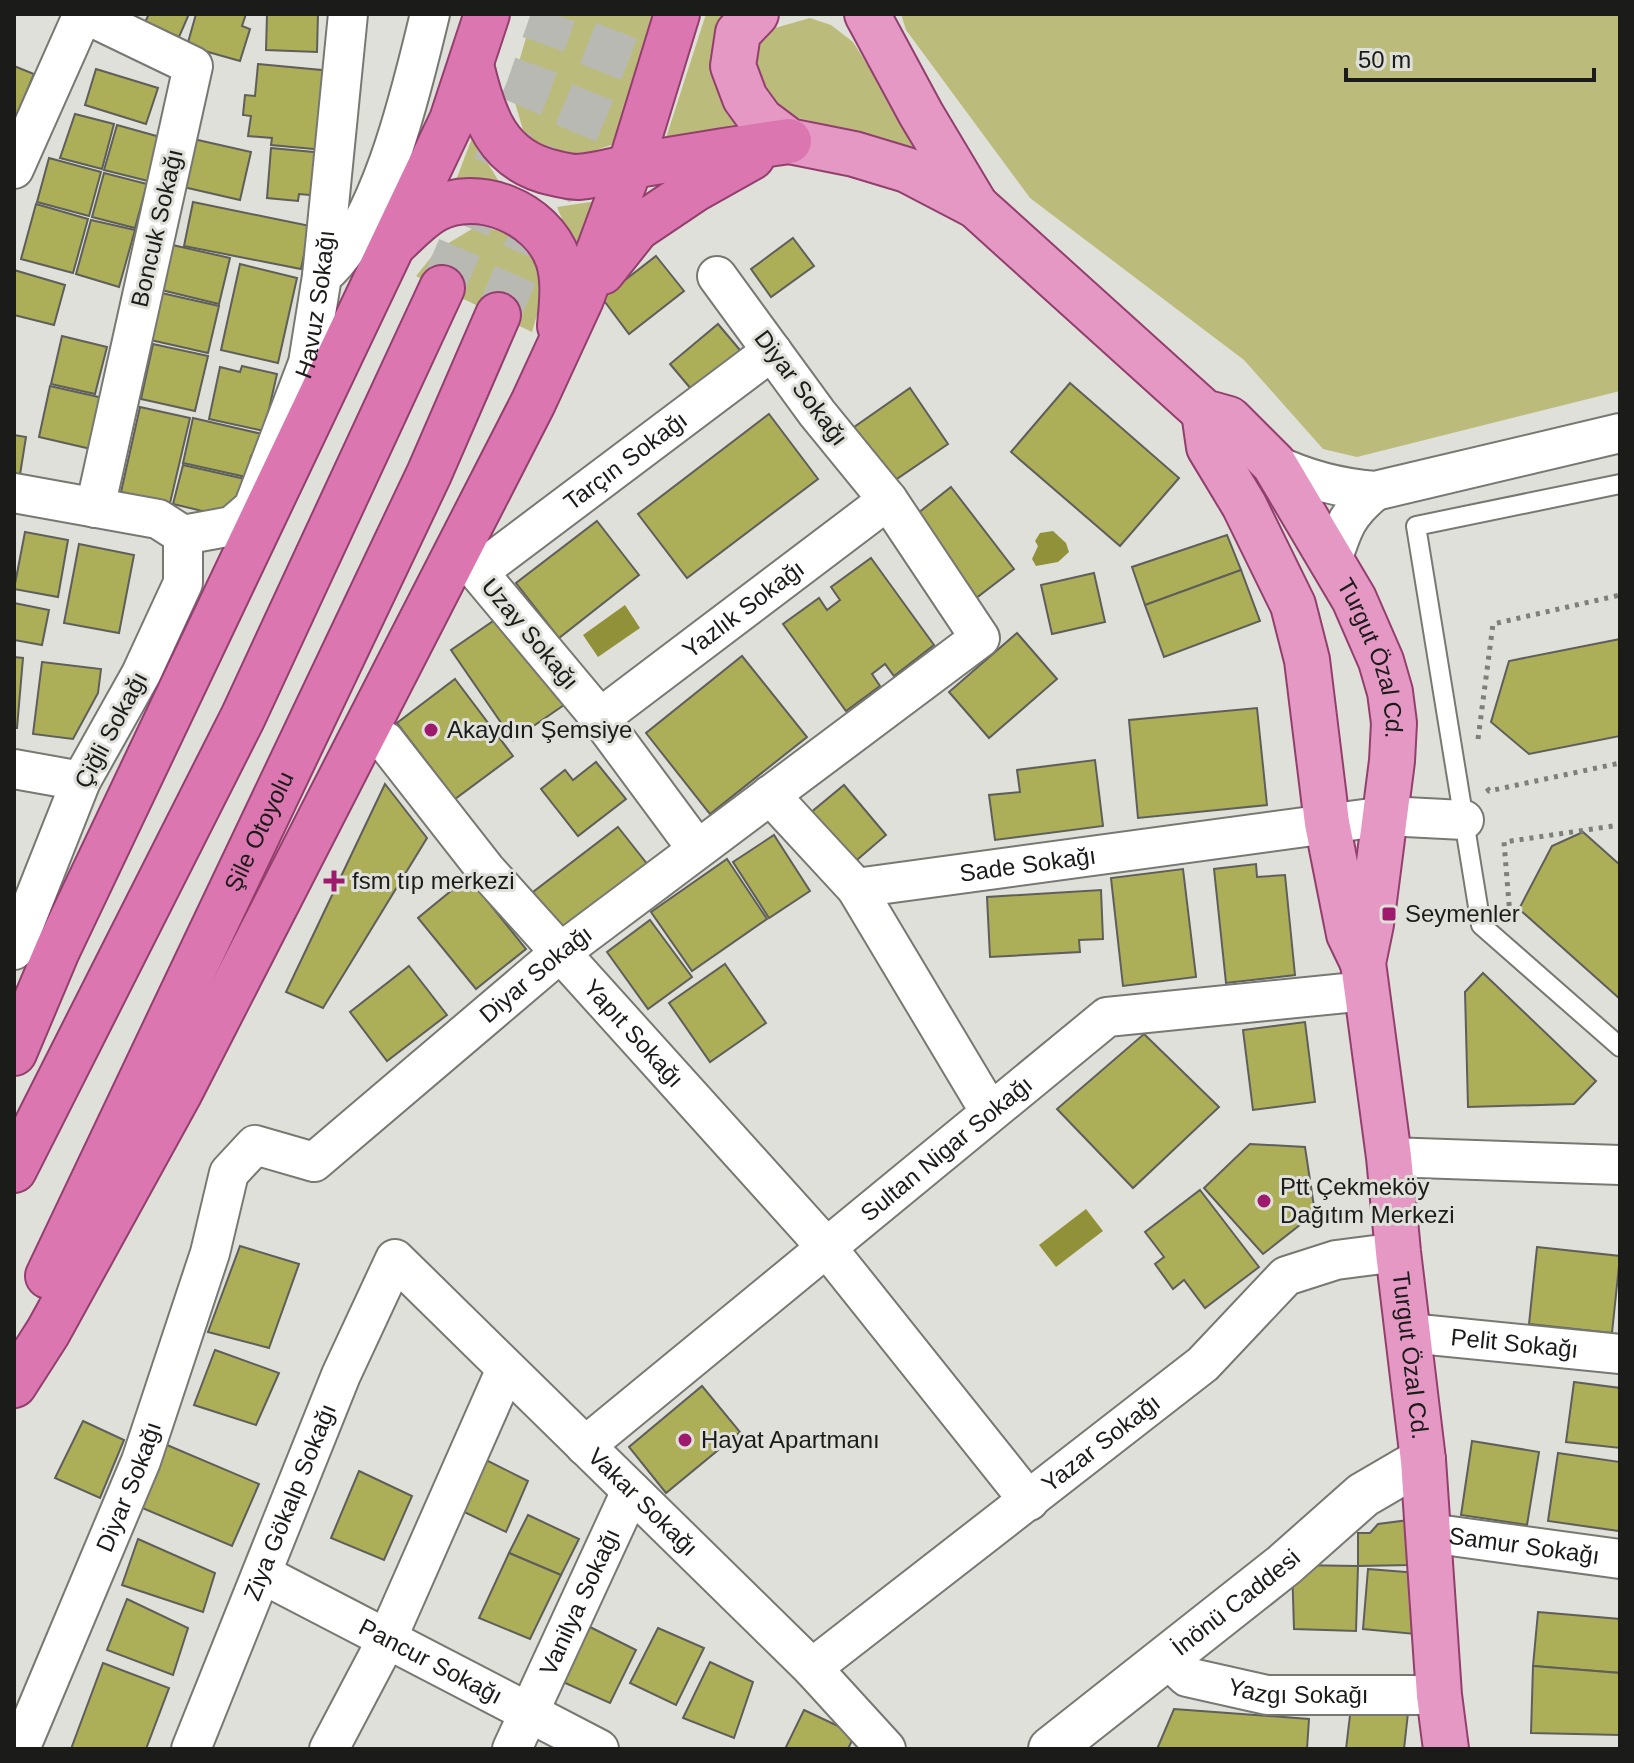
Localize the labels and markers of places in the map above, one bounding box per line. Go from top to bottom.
place label: Akaydın Şemsiye [447,716,632,743]
marker: Akaydın Şemsiye [422,721,440,739]
place label: fsm tıp merkezi [352,867,515,894]
marker: fsm tıp merkezi [323,870,345,892]
place label: Seymenler [1405,900,1520,927]
marker: Seymenler [1380,905,1398,923]
place label: Ptt Çekmeköy Dağıtım Merkezi [1280,1173,1455,1228]
marker: Ptt Çekmeköy Dağıtım Merkezi [1255,1192,1273,1210]
place label: Hayat Apartmanı [701,1426,880,1453]
marker: Hayat Apartmanı [676,1431,694,1449]

